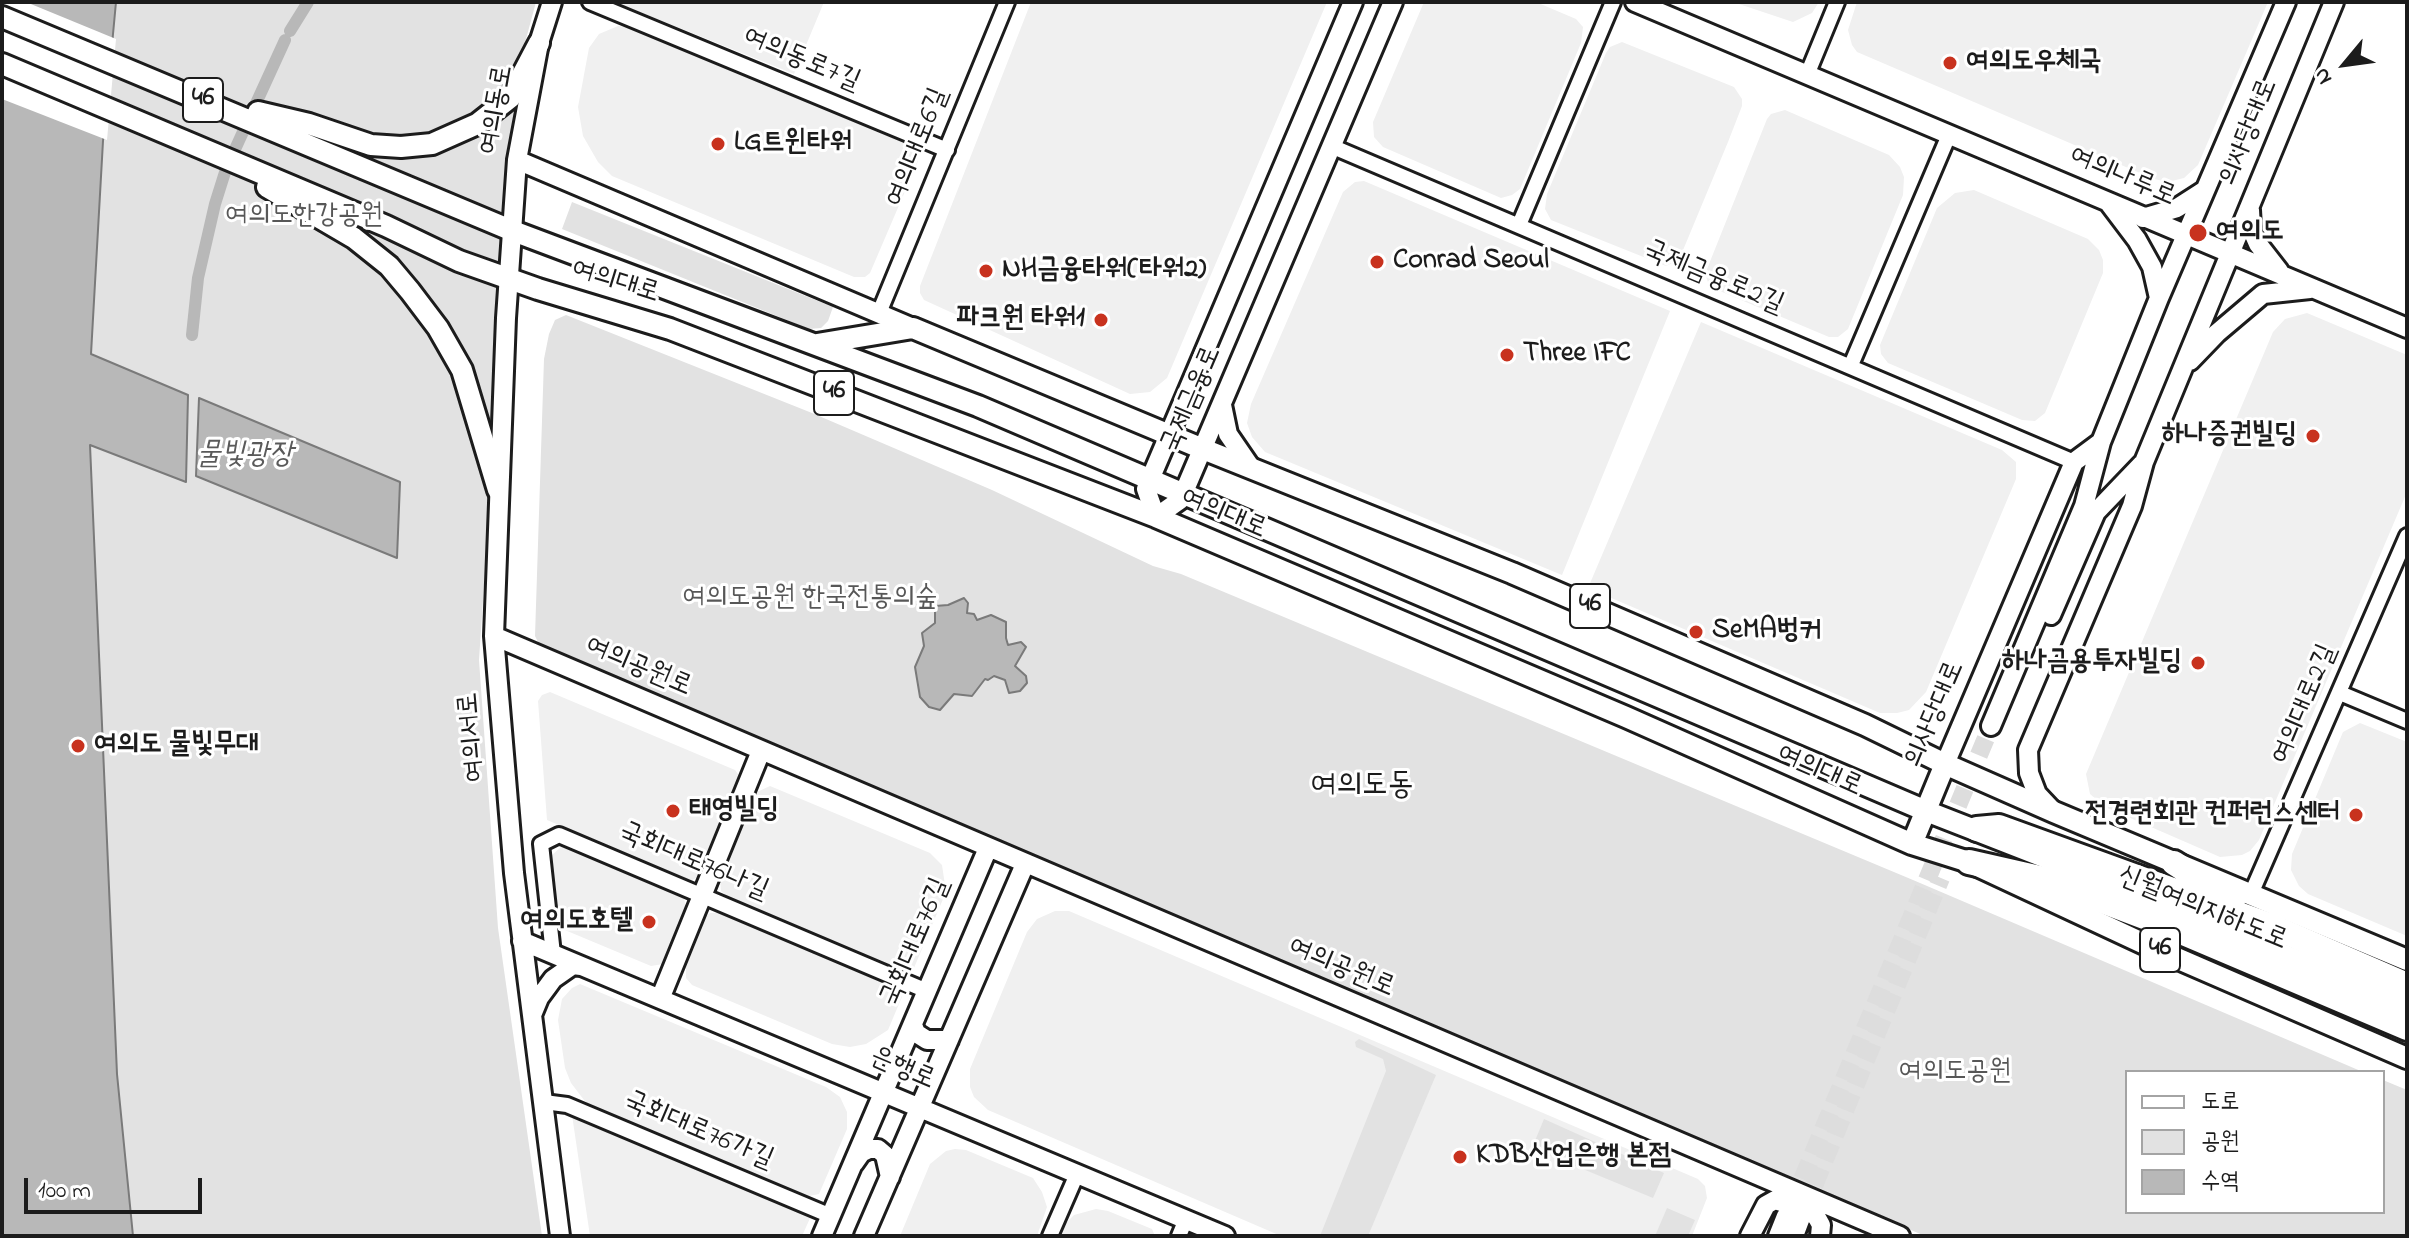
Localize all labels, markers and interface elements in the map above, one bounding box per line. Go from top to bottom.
street label: 여의동로7길 [737,21,865,101]
north arrow [2305,24,2385,104]
place label: 여의도우체국 [1966,46,2101,80]
marker: 여의도우체국 [1941,54,1959,72]
text: N [2306,61,2342,90]
street label: 여의동로 [474,63,522,157]
street label: 의사당대로 [2213,74,2287,192]
road number: 46 [183,78,223,122]
street label: 여의대로6길 [880,84,958,212]
place label: LG트윈타워 [734,127,852,161]
marker: LG트윈타워 [709,135,727,153]
street label: 여의나루로 [2064,141,2180,215]
park label: 여의도한강공원 [225,200,383,234]
place label: 여의도 [2216,216,2284,250]
marker: 여의도 [2187,222,2209,244]
street label: 국제금융로2길 [1638,234,1788,324]
place label: Conrad Seoul [1393,245,1549,279]
marker: Conrad Seoul [1368,253,1386,271]
street label: 여의대로 [567,254,663,312]
place label: NH금융타워(타워2) [1002,254,1206,288]
marker: NH금융타워(타워2) [977,262,995,280]
place label: 파크원 타워1 [956,303,1085,337]
marker: 파크원 타워1 [1092,311,1110,329]
place label: Three IFC [1523,338,1631,372]
street label: 국제금융로 [1156,342,1230,458]
marker: Three IFC [1498,346,1516,364]
road number: 46 [814,371,854,415]
place label: 하나증권빌딩 [2162,419,2297,453]
marker: 하나증권빌딩 [2304,427,2322,445]
water label: 물빛광장 [197,439,293,475]
street label: 여의대로 [1175,482,1271,548]
park label: 여의도공원 한국전통의숲 [683,582,937,616]
road number: 46 [1570,584,1610,628]
place label: SeMA벙커 [1712,615,1822,649]
marker: SeMA벙커 [1687,623,1705,641]
street label: 여의공원로 [580,631,696,705]
street label: 여의대로2길 [2266,640,2346,770]
place label: 하나금용투자빌딩 [2002,646,2182,680]
marker: 하나금용투자빌딩 [2189,654,2207,672]
street label: 의사당대로 [1899,657,1973,773]
street label: 여의서로 [453,691,495,783]
place label: 여의도 물빛무대 [94,729,259,763]
marker: 여의도 물빛무대 [69,737,87,755]
street label: 여의대로 [1771,738,1867,806]
district label: 여의도동 [1310,769,1414,807]
place label: 태영빌딩 [689,794,779,828]
place label: 전경련회관 컨퍼런스센터 [2085,798,2340,832]
marker: 태영빌딩 [664,802,682,820]
marker: 전경련회관 컨퍼런스센터 [2347,806,2365,824]
street label: 국회대로76나길 [613,816,773,910]
street label: 신월여의지하도로 [2112,861,2292,959]
street label: 국회대로76길 [875,874,959,1012]
place label: 여의도호텔 [520,905,633,939]
marker: 여의도호텔 [640,913,658,931]
road number: 46 [2140,928,2180,972]
street label: 여의공원로 [1283,932,1399,1006]
street label: 은행로 [864,1041,940,1099]
park label: 여의도공원 [1899,1056,2011,1090]
legend [2125,1070,2385,1214]
street label: 국회대로76가길 [618,1085,778,1179]
text: 도로 [2201,1085,2240,1120]
text: 공원 [2201,1125,2240,1160]
place label: KDB산업은행 본점 [1476,1140,1671,1174]
marker: KDB산업은행 본점 [1451,1148,1469,1166]
scale bar [28,1162,206,1212]
text: 수역 [2201,1165,2240,1200]
text: 100 m [38,1174,91,1209]

